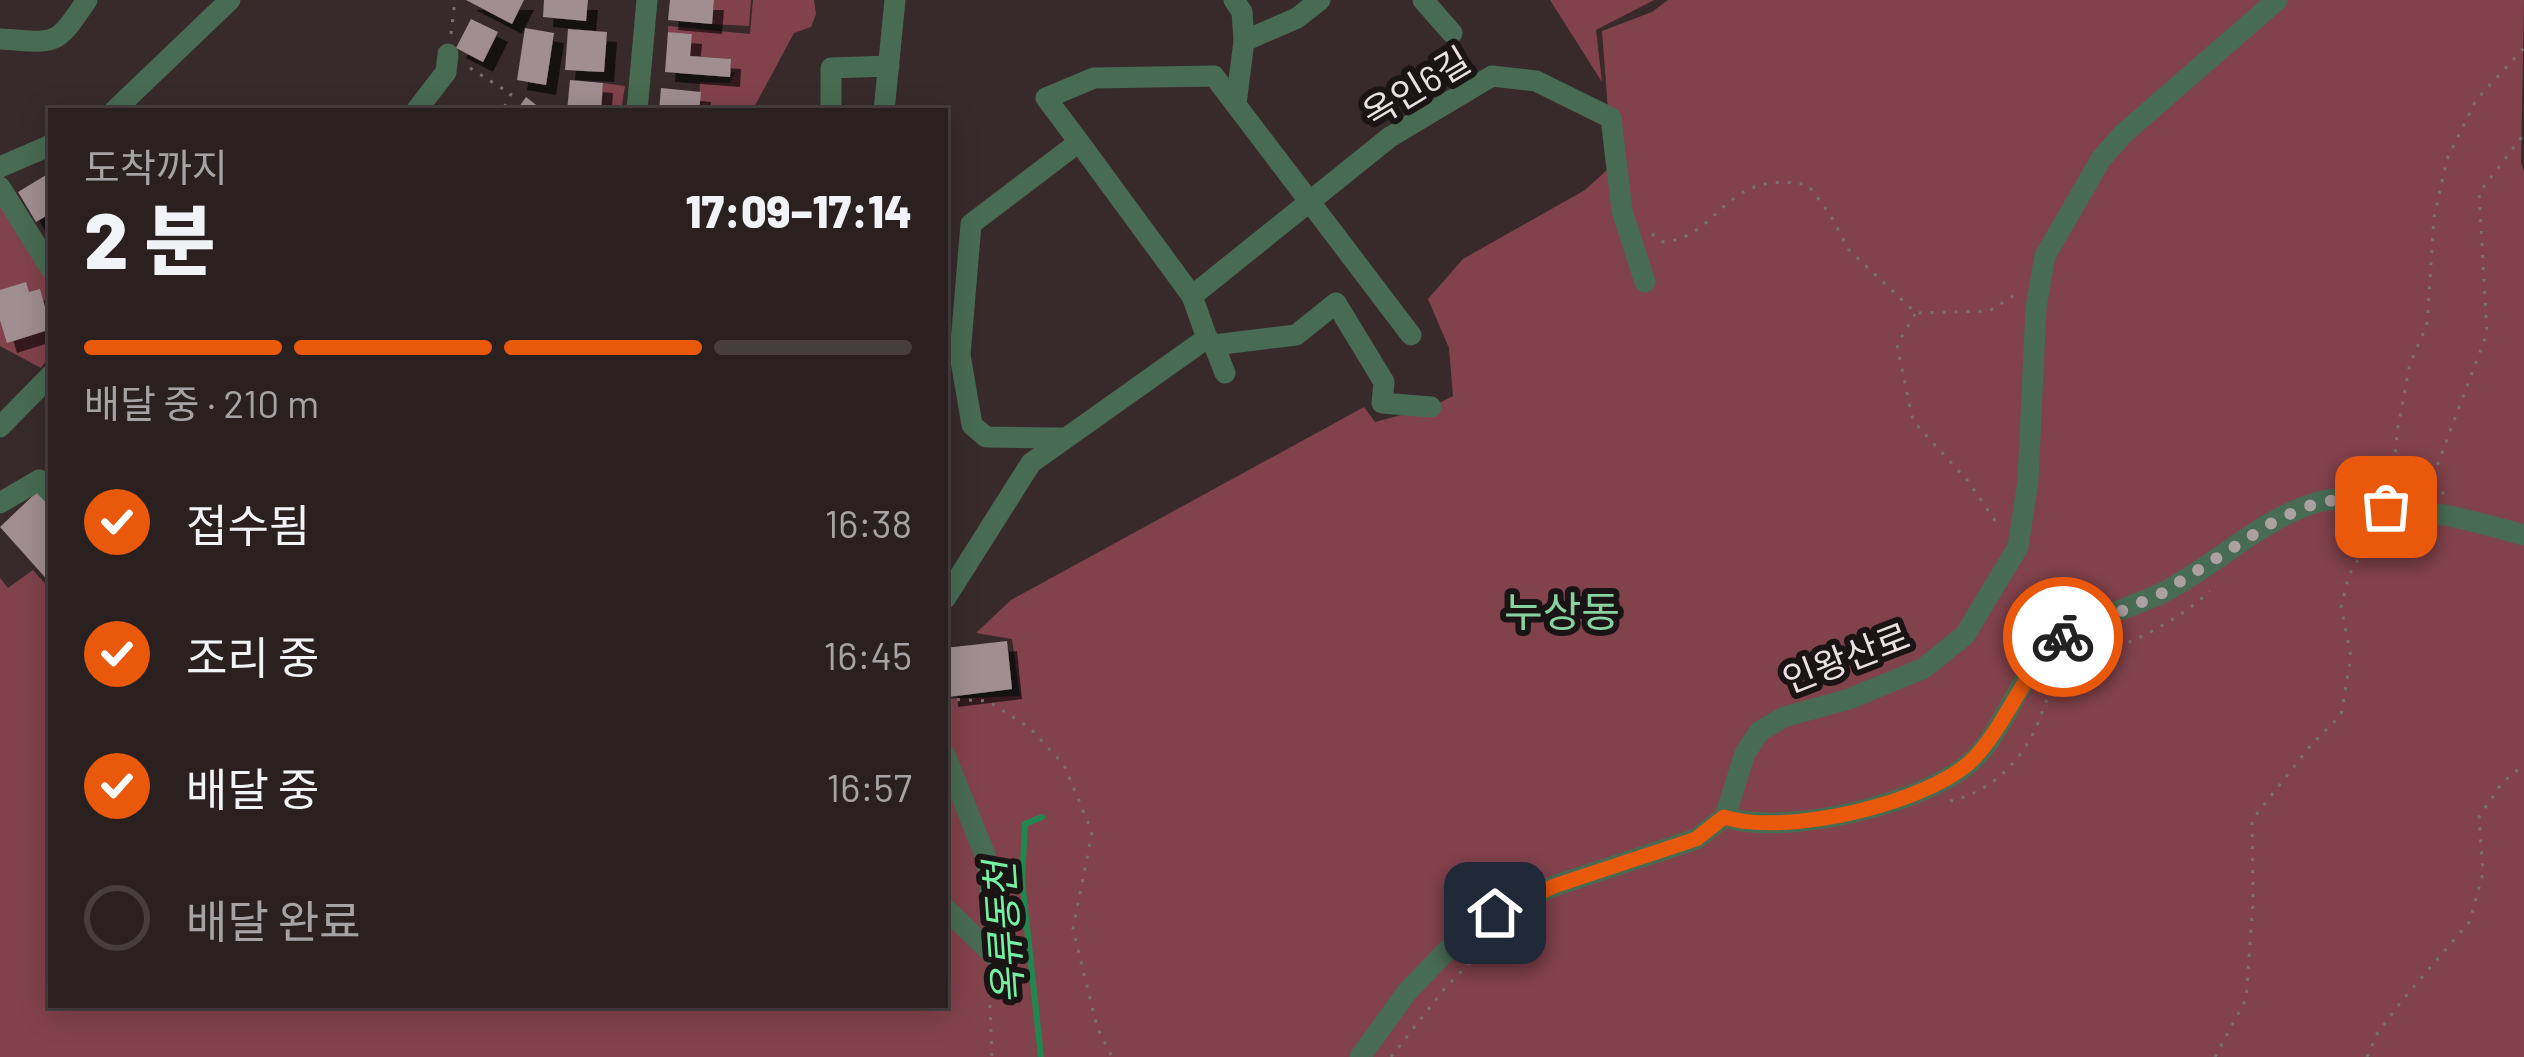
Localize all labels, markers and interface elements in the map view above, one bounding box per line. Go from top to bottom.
street label: 옥인6길 [1354,37,1477,135]
text: 도착까지 [84,143,228,190]
text: 17:09–17:14 [685,183,912,237]
text: 2 분 [84,191,216,285]
text: 배달 중 · 210 m [84,379,319,426]
pin [2335,456,2437,558]
icon: bag [2353,474,2419,540]
icon: check [84,489,150,555]
text: 접수됨 [186,497,310,551]
text: 16:38 [825,499,912,546]
courier [2003,577,2123,697]
district label: 누상동 [1504,585,1620,635]
icon: bike [2030,604,2096,670]
street label: 인왕산로 [1776,613,1915,700]
icon: check [84,621,150,687]
text: 조리 중 [186,629,319,683]
text: 16:45 [824,631,912,678]
icon: check [84,753,150,819]
text: 배달 중 [186,761,319,815]
text: 16:57 [827,763,912,810]
water label: 옥류동천 [974,856,1031,1006]
pin [1444,862,1546,964]
icon: home [1462,880,1528,946]
text: 배달 완료 [186,893,361,947]

